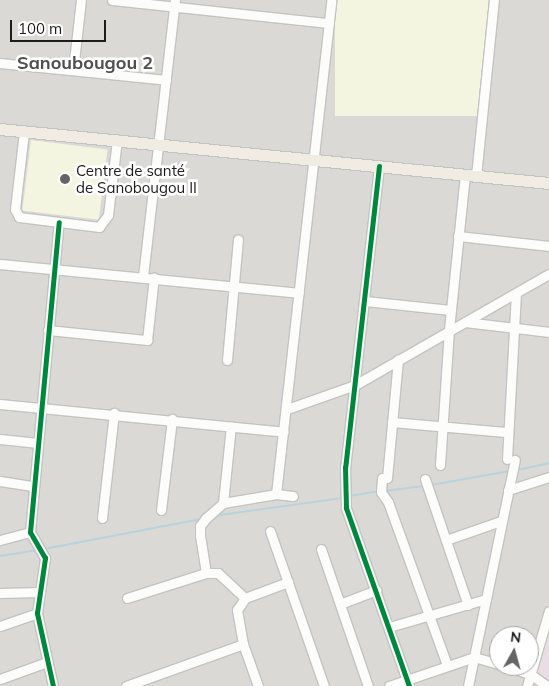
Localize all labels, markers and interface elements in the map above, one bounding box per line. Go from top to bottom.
scale bar [12,10,109,42]
text: 100 m [18,19,62,38]
district label: Sanoubougou 2 [17,52,153,74]
place label: Centre de santé de Sanobougou II [76,161,197,196]
marker: Centre de santé de Sanobougou II [58,172,72,186]
north arrow [489,626,539,676]
text: N [509,628,522,647]

